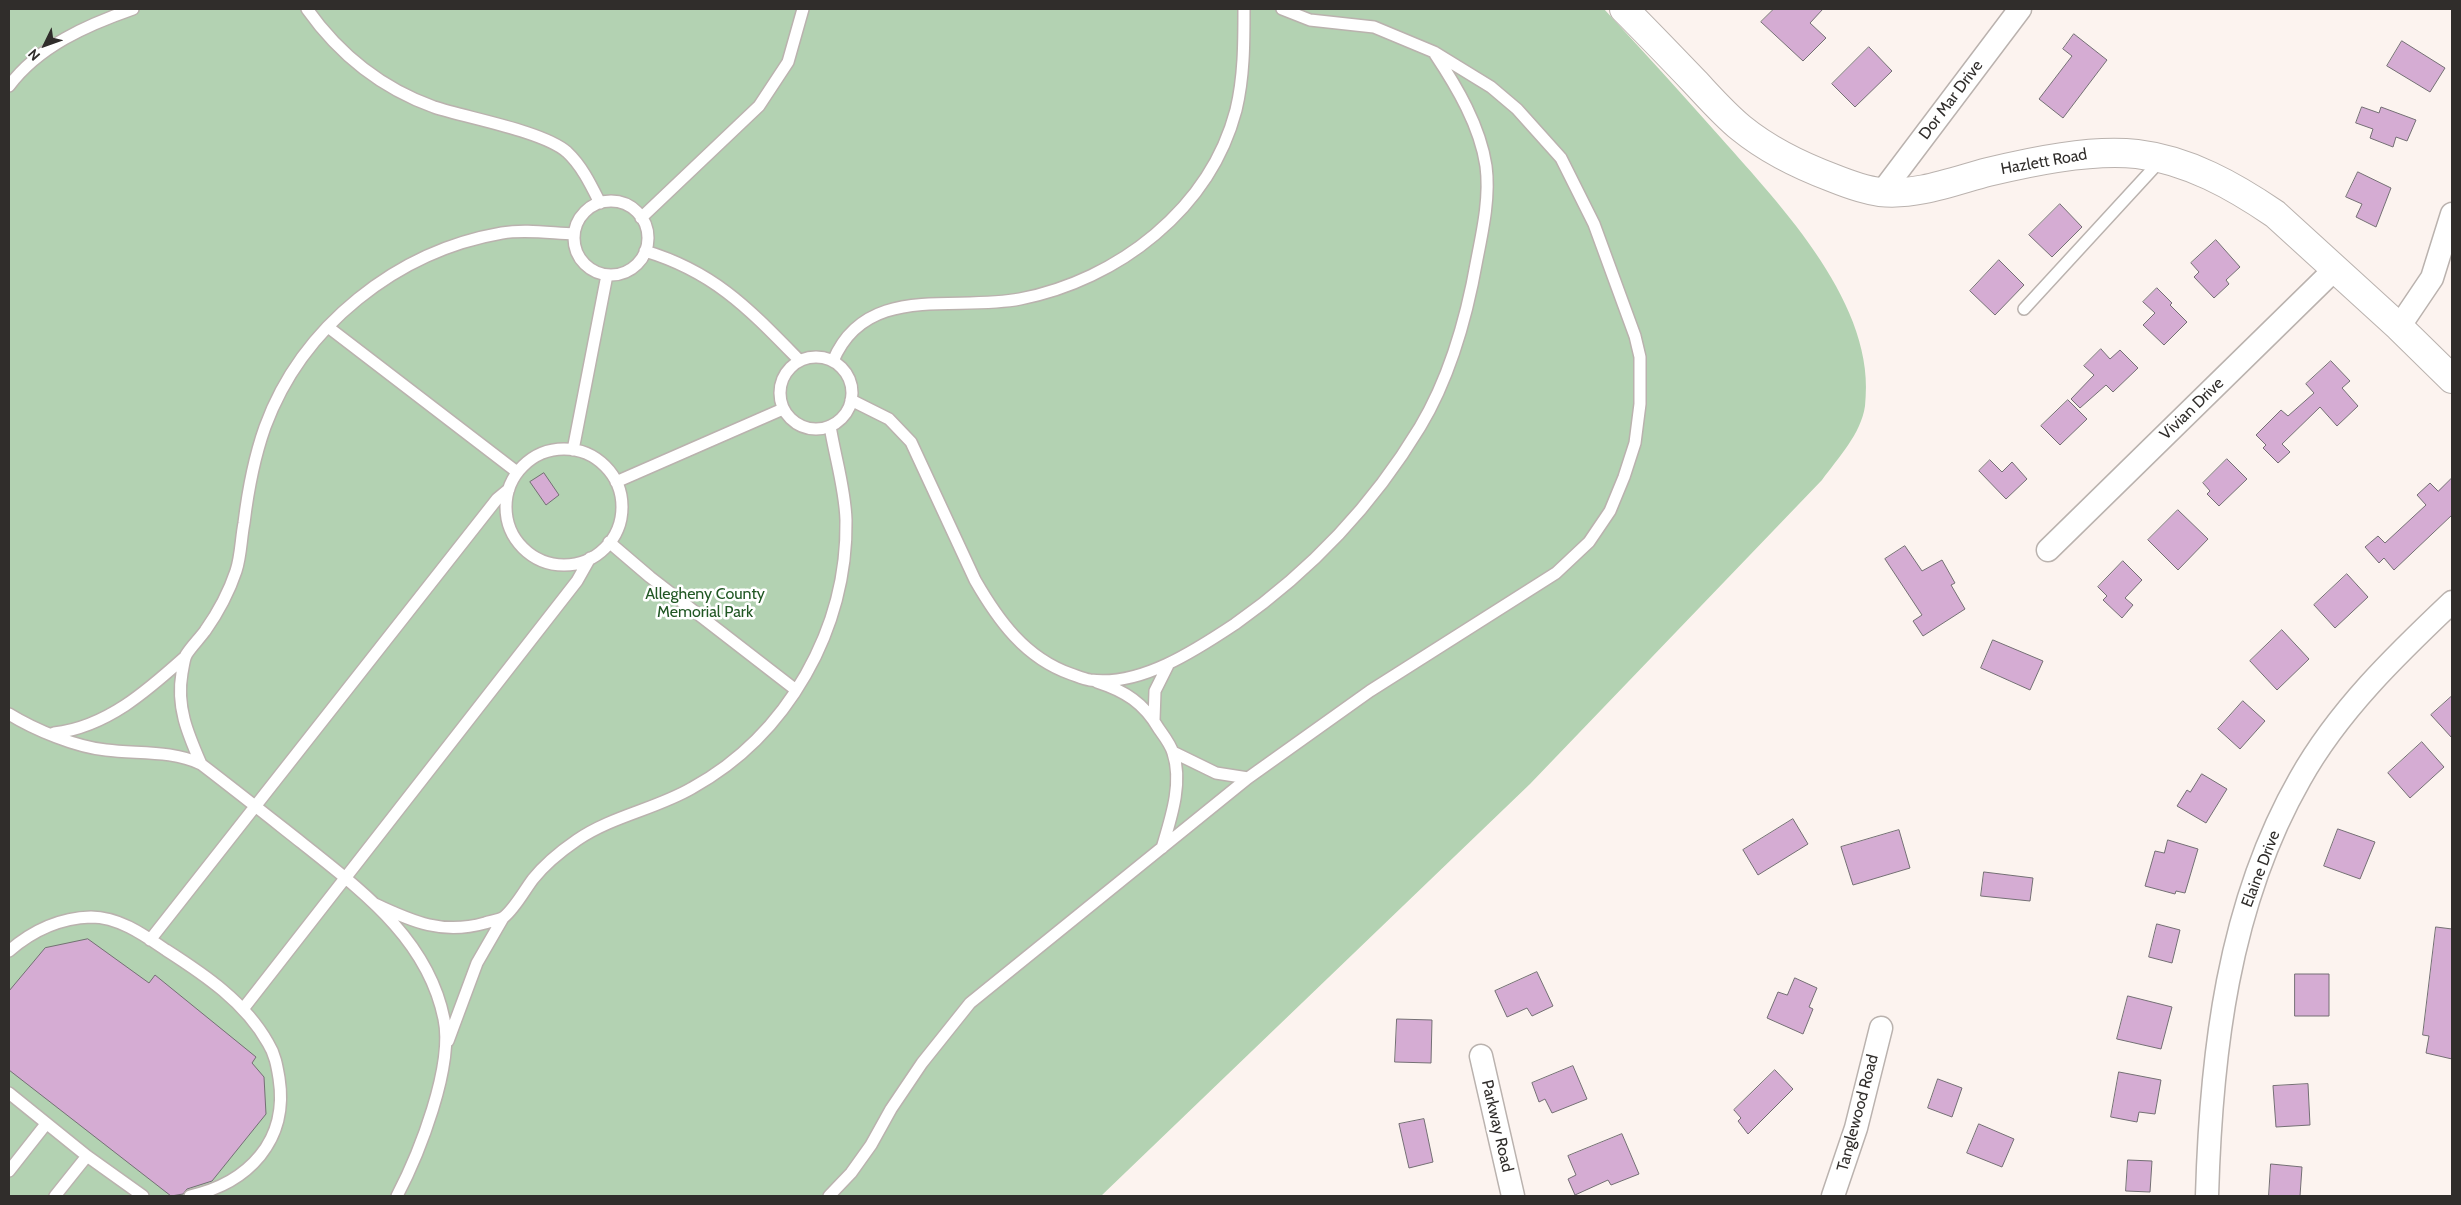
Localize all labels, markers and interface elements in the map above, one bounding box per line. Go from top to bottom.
north arrow [20,20,70,70]
text: N [24,45,44,65]
street label: Dor Mar Drive [1915,57,1987,143]
street label: Hazlett Road [1999,145,2089,179]
street label: Vivian Drive [2156,374,2228,444]
park label: Allegheny County Memorial Park [645,584,765,622]
street label: Elaine Drive [2238,828,2284,910]
street label: Tanglewood Road [1833,1052,1883,1174]
street label: Parkway Road [1477,1078,1517,1174]

